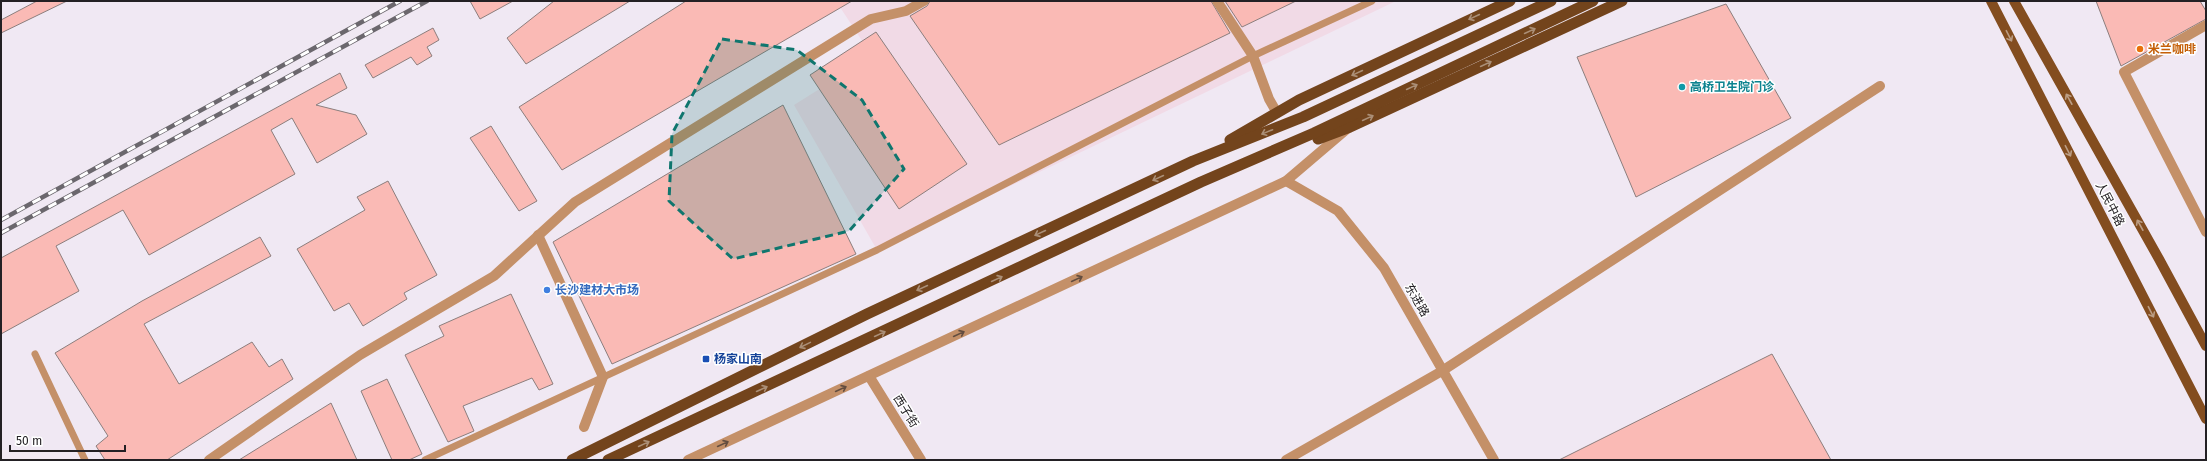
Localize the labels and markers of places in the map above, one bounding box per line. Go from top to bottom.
place label: 米兰咖啡 [2148,42,2196,56]
marker: 米兰咖啡 [2135,44,2145,54]
place label: 高桥卫生院门诊 [1690,80,1775,94]
marker: 高桥卫生院门诊 [1677,82,1687,92]
place label: 长沙建材大市场 [555,283,639,297]
marker: 长沙建材大市场 [542,285,552,295]
place label: 杨家山南 [714,352,762,366]
marker: 杨家山南 [701,354,711,364]

